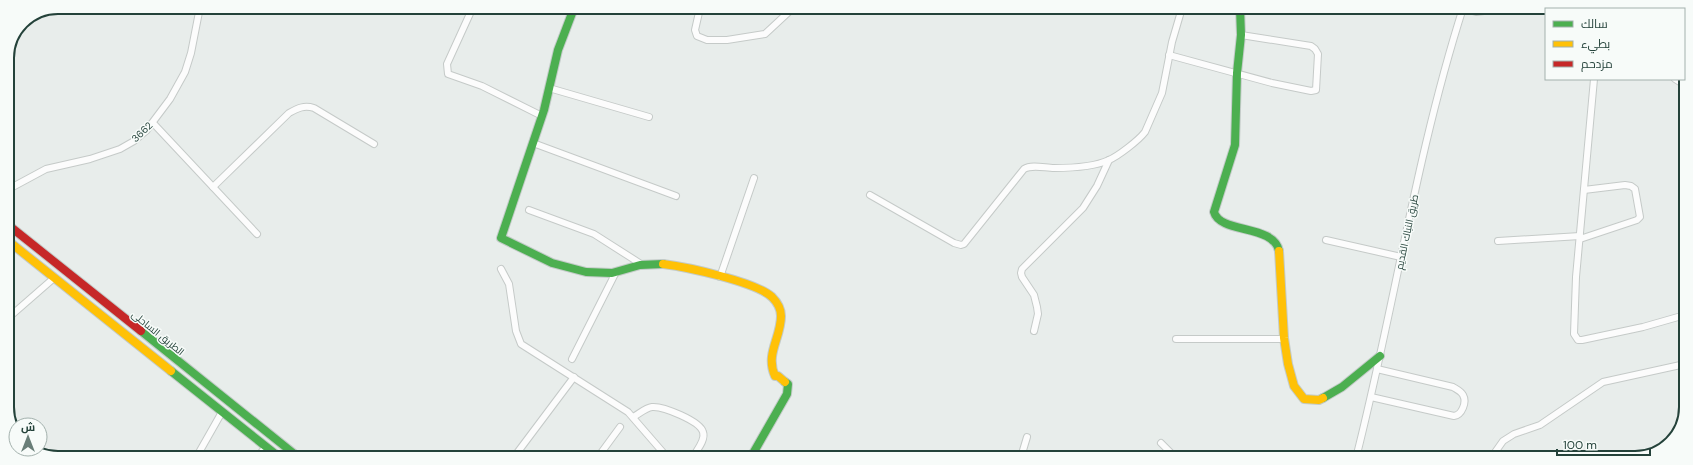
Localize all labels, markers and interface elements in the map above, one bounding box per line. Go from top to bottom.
legend [1545,8,1685,80]
text: سالك [1581,16,1608,32]
text: بطيء [1581,36,1610,54]
text: مزدحم [1581,56,1613,72]
street label: 3662 [129,119,155,145]
street label: طريق النباك القديم [1393,193,1422,271]
street label: الطريق الساحلى [129,308,187,358]
north arrow [8,417,48,457]
text: ش [21,420,35,434]
scale bar [1557,431,1650,457]
text: 100 m [1563,437,1597,453]

